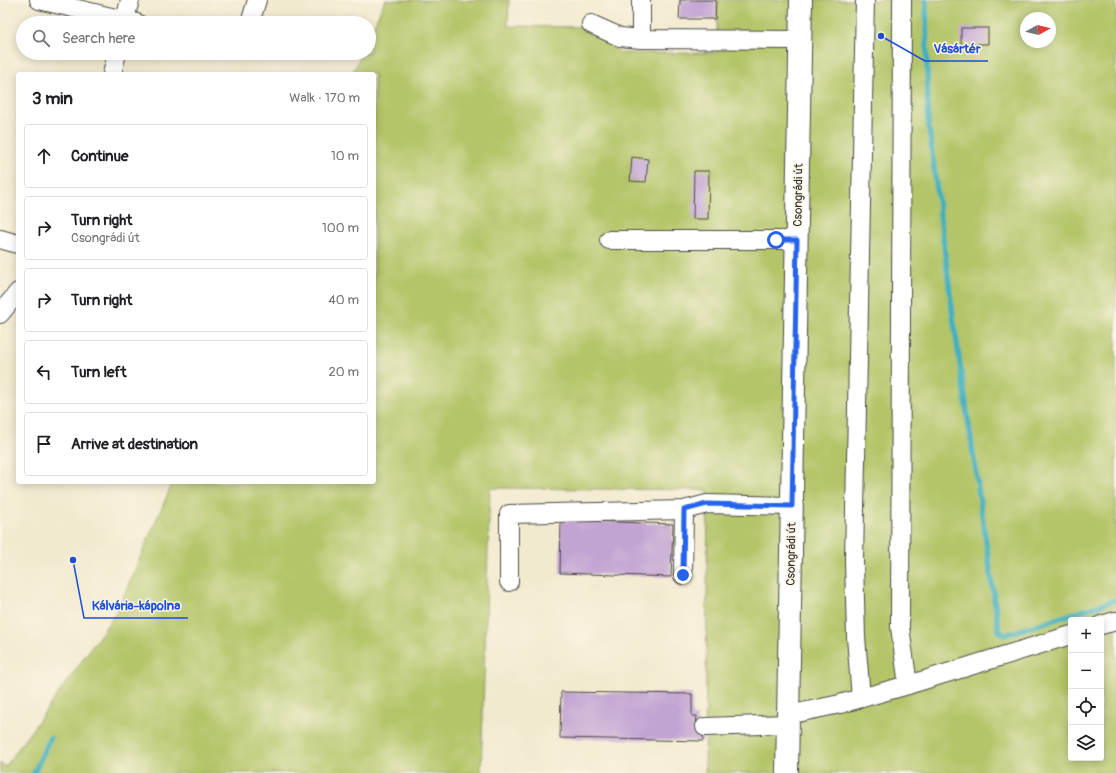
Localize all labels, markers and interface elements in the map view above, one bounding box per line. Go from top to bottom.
north arrow [1020,12,1056,48]
search box [16,16,376,60]
icon: search [30,27,52,49]
text: Search here [62,29,135,48]
callout: Vásártér [925,36,988,61]
text: Vásártér [933,41,981,57]
text: 3 min [32,88,73,109]
text: Walk · 170 m [289,90,360,106]
icon: ahead [33,145,55,167]
text: Continue [71,147,129,166]
text: 10 m [331,148,359,164]
street label: Csongrádi út [790,163,807,227]
text: Turn right [71,211,132,230]
icon: right [33,217,55,239]
text: 100 m [322,220,359,236]
text: Csongrádi út [71,230,140,246]
route start [767,231,785,249]
icon: right [33,289,55,311]
text: Turn right [71,291,132,310]
text: 40 m [328,292,359,308]
icon: left [33,361,55,383]
text: Turn left [71,363,127,382]
text: 20 m [328,364,359,380]
icon: arrive [33,433,55,455]
text: Arrive at destination [71,435,198,454]
street label: Csongrádi út [783,522,800,586]
route end [674,566,692,584]
callout: Kálvária-kápolna [84,593,188,618]
text: Kálvária-kápolna [92,598,180,614]
map controls [1068,617,1104,761]
button: + [1068,617,1104,653]
button: − [1068,653,1104,689]
button: locate [1068,689,1104,725]
button: layers [1068,725,1104,761]

